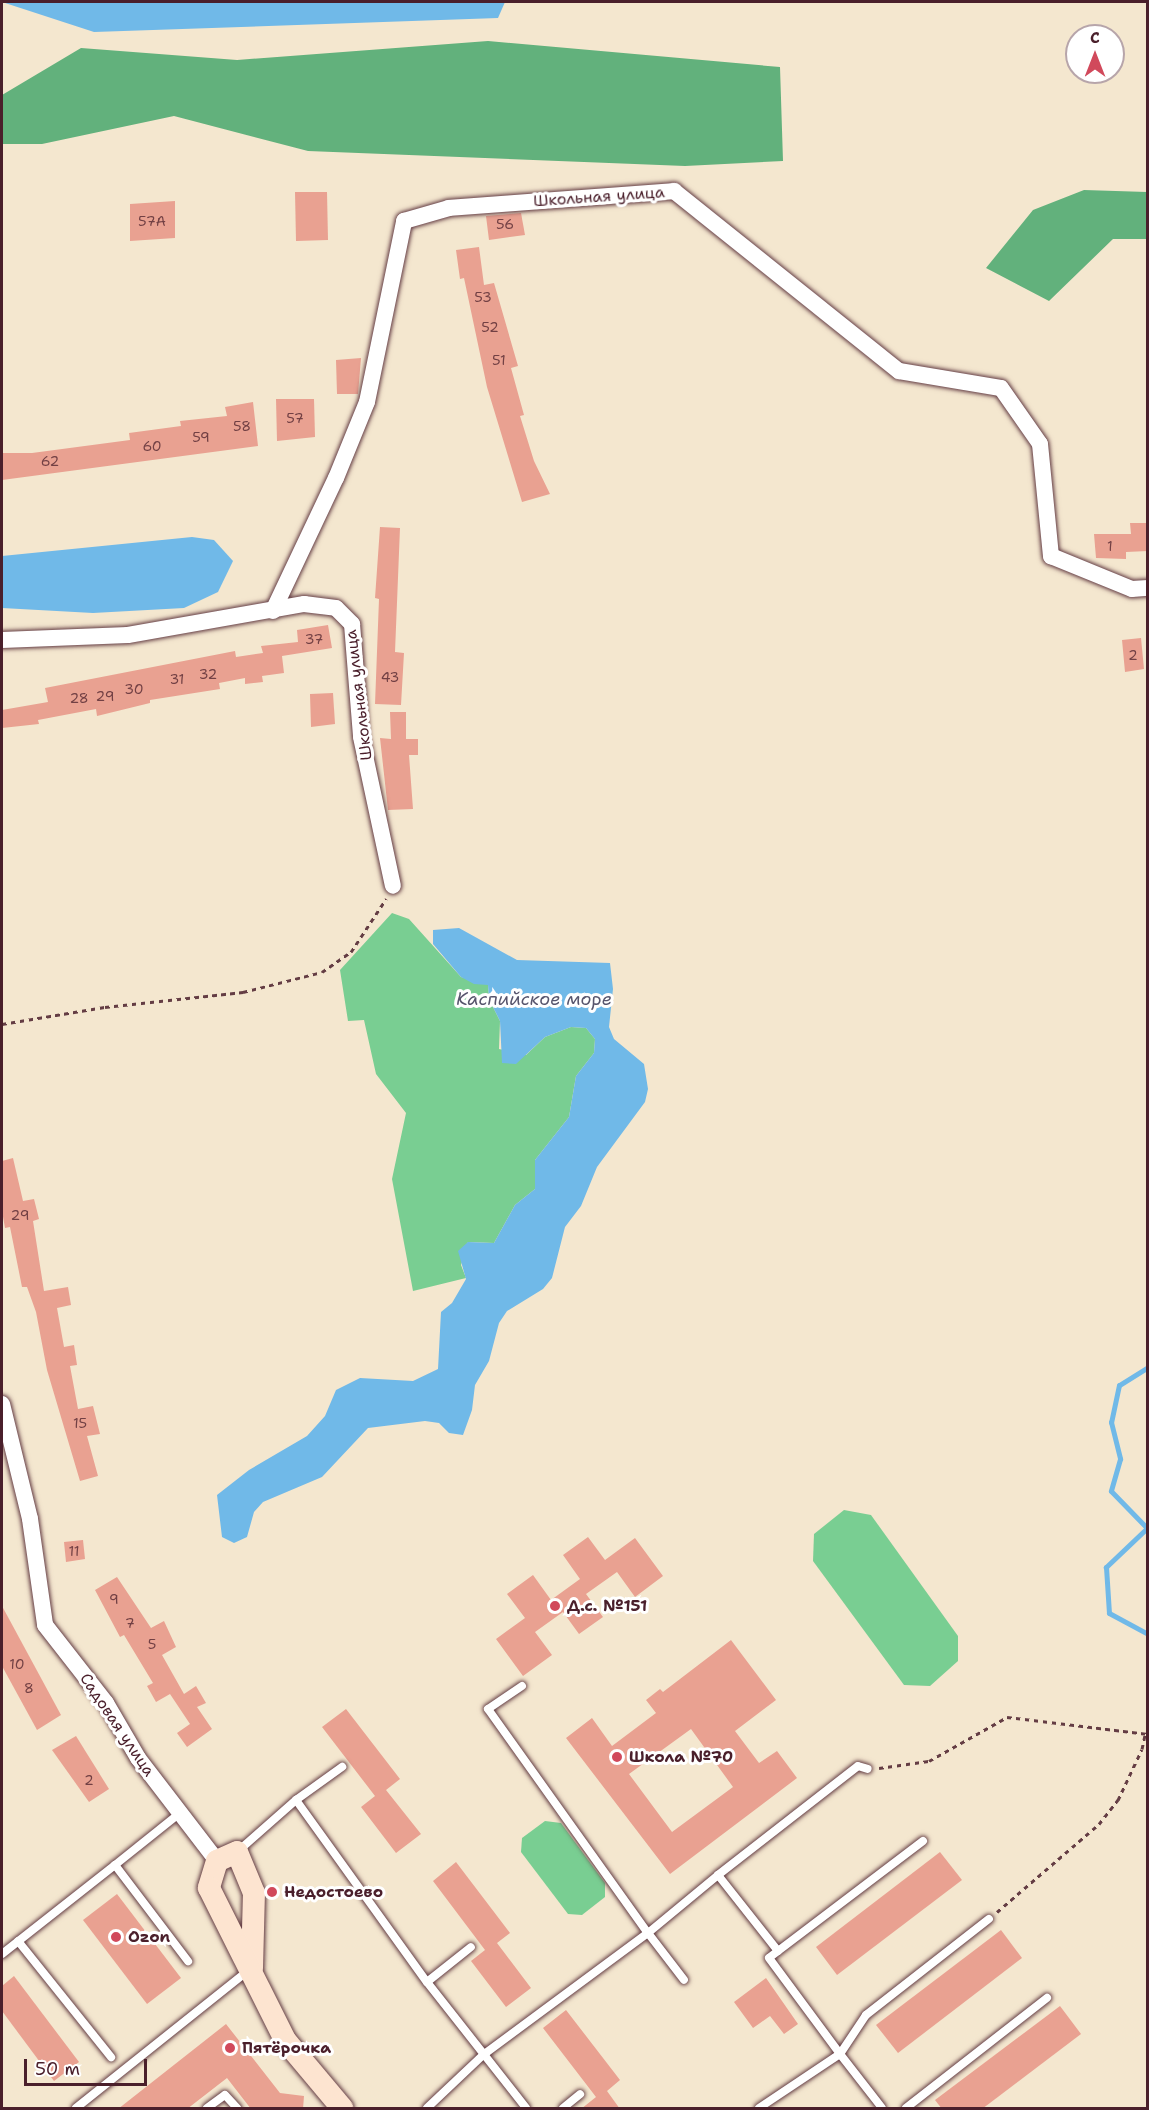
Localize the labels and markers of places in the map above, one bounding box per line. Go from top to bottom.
place label: Д.с. №151 [567,1596,647,1616]
marker: Д.с. №151 [548,1599,562,1613]
place label: Школа №70 [629,1747,733,1767]
marker: Школа №70 [610,1750,624,1764]
place label: Недостоево [284,1882,383,1902]
marker: Недостоево [265,1885,279,1899]
place label: Ozon [128,1927,170,1947]
marker: Ozon [109,1930,123,1944]
place label: Пятёрочка [242,2038,331,2058]
marker: Пятёрочка [223,2041,237,2055]

